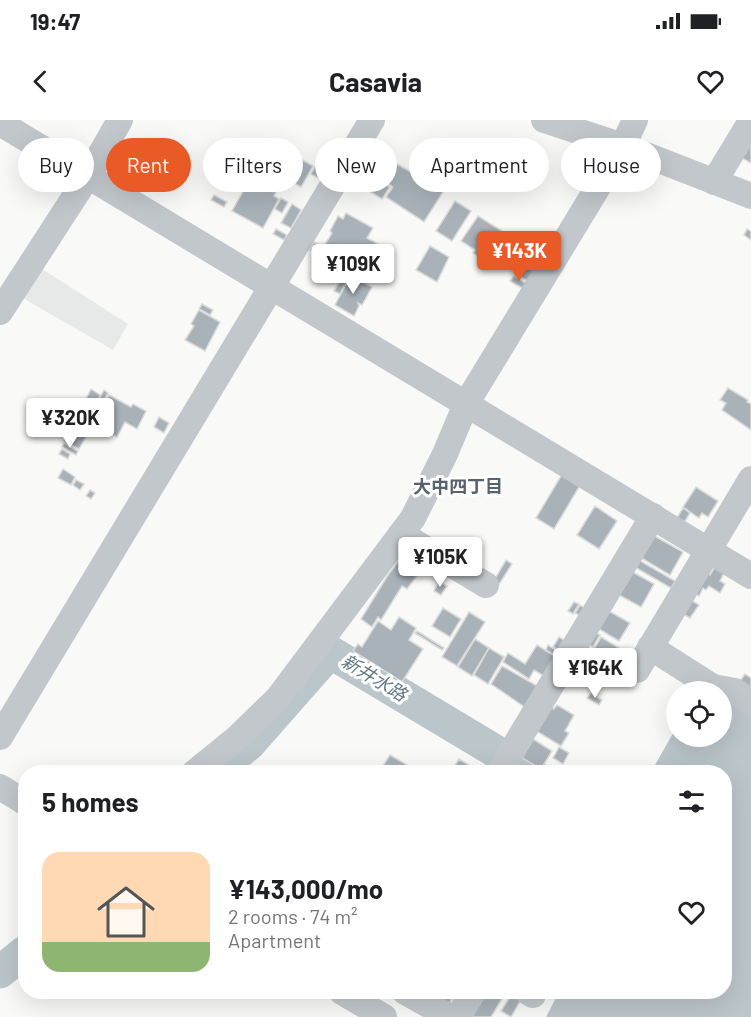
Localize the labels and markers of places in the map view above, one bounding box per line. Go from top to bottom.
pin: ¥143K [477,231,561,282]
pin: ¥109K [311,244,395,295]
pin: ¥320K [28,398,112,449]
pin: ¥105K [398,537,482,588]
pin: ¥164K [553,648,637,699]

